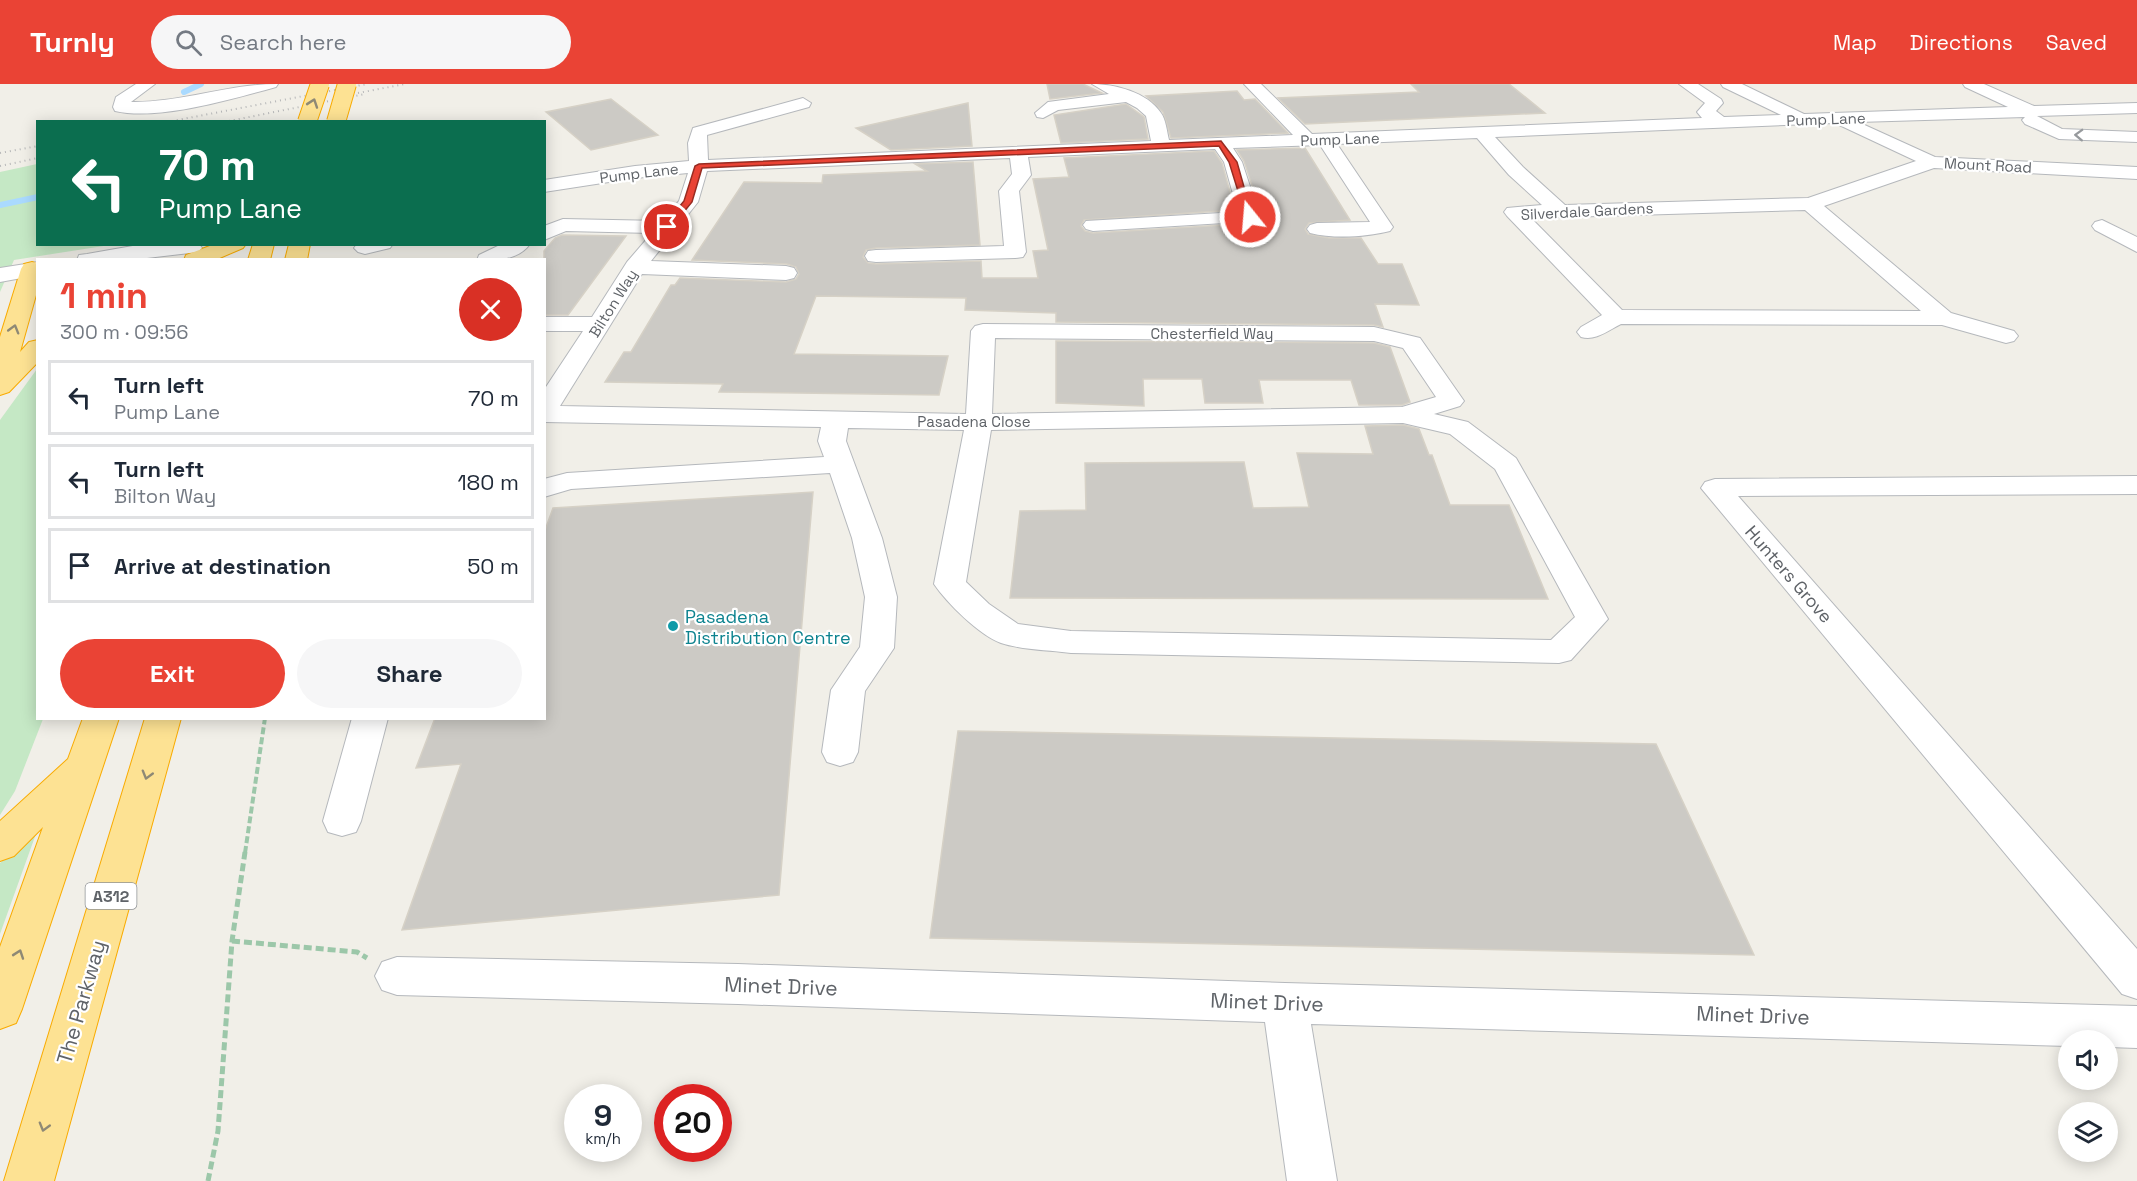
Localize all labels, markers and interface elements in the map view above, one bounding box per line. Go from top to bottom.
search box [151,15,571,69]
text: Turnly [30,24,115,60]
icon: search [172,26,205,59]
text: Search here [220,28,347,56]
text: Map [1833,29,1877,56]
text: Directions [1910,29,2013,56]
text: Saved [2046,29,2107,56]
one-way arrow [306,98,319,109]
street label: Pump Lane [1786,108,1866,130]
street label: Pump Lane [1300,128,1380,150]
one-way arrow [2074,128,2083,141]
text: 70 m [159,139,256,192]
icon: left [60,144,138,222]
street label: Mount Road [1944,153,2032,177]
street label: Pump Lane [598,159,680,187]
position arrow [1218,185,1282,249]
text: Pump Lane [159,191,302,226]
street label: Silverdale Gardens [1520,198,1654,224]
pin [641,201,692,252]
icon: arrive [650,210,683,243]
street label: Bilton Way [585,265,641,341]
text: 1 min [60,273,148,319]
button: close [459,278,522,341]
text: 300 m · 09:56 [60,319,188,345]
one-way arrow [7,324,19,334]
street label: Chesterfield Way [1150,324,1274,343]
text: Turn left [114,371,204,399]
icon: left [63,381,96,414]
text: 70 m [468,384,519,412]
text: Pump Lane [114,399,220,425]
street label: Pasadena Close [917,412,1031,431]
text: Turn left [114,455,204,483]
icon: left [63,465,96,498]
text: 180 m [457,468,519,496]
text: Bilton Way [114,483,216,509]
street label: Hunters Grove [1740,520,1838,628]
icon: arrive [63,549,96,582]
text: Arrive at destination [114,552,331,580]
text: 50 m [467,552,519,580]
place label: Pasadena Distribution Centre [685,605,851,649]
marker: Pasadena Distribution Centre [666,619,680,633]
button: Exit [60,639,285,708]
button: Share [297,639,522,708]
one-way arrow [141,770,154,780]
road number: A312 [86,883,136,909]
street label: The Parkway [50,937,112,1067]
one-way arrow [12,949,25,960]
street label: Minet Drive [724,971,838,1001]
street label: Minet Drive [1210,987,1324,1017]
street label: Minet Drive [1696,1000,1810,1030]
map controls [2058,1030,2118,1162]
button: sound [2058,1030,2118,1090]
speed limit sign: 20 [654,1084,732,1162]
text: 9 [594,1096,612,1135]
button: layers [2058,1102,2118,1162]
one-way arrow [39,1122,51,1132]
text: km/h [585,1129,621,1148]

